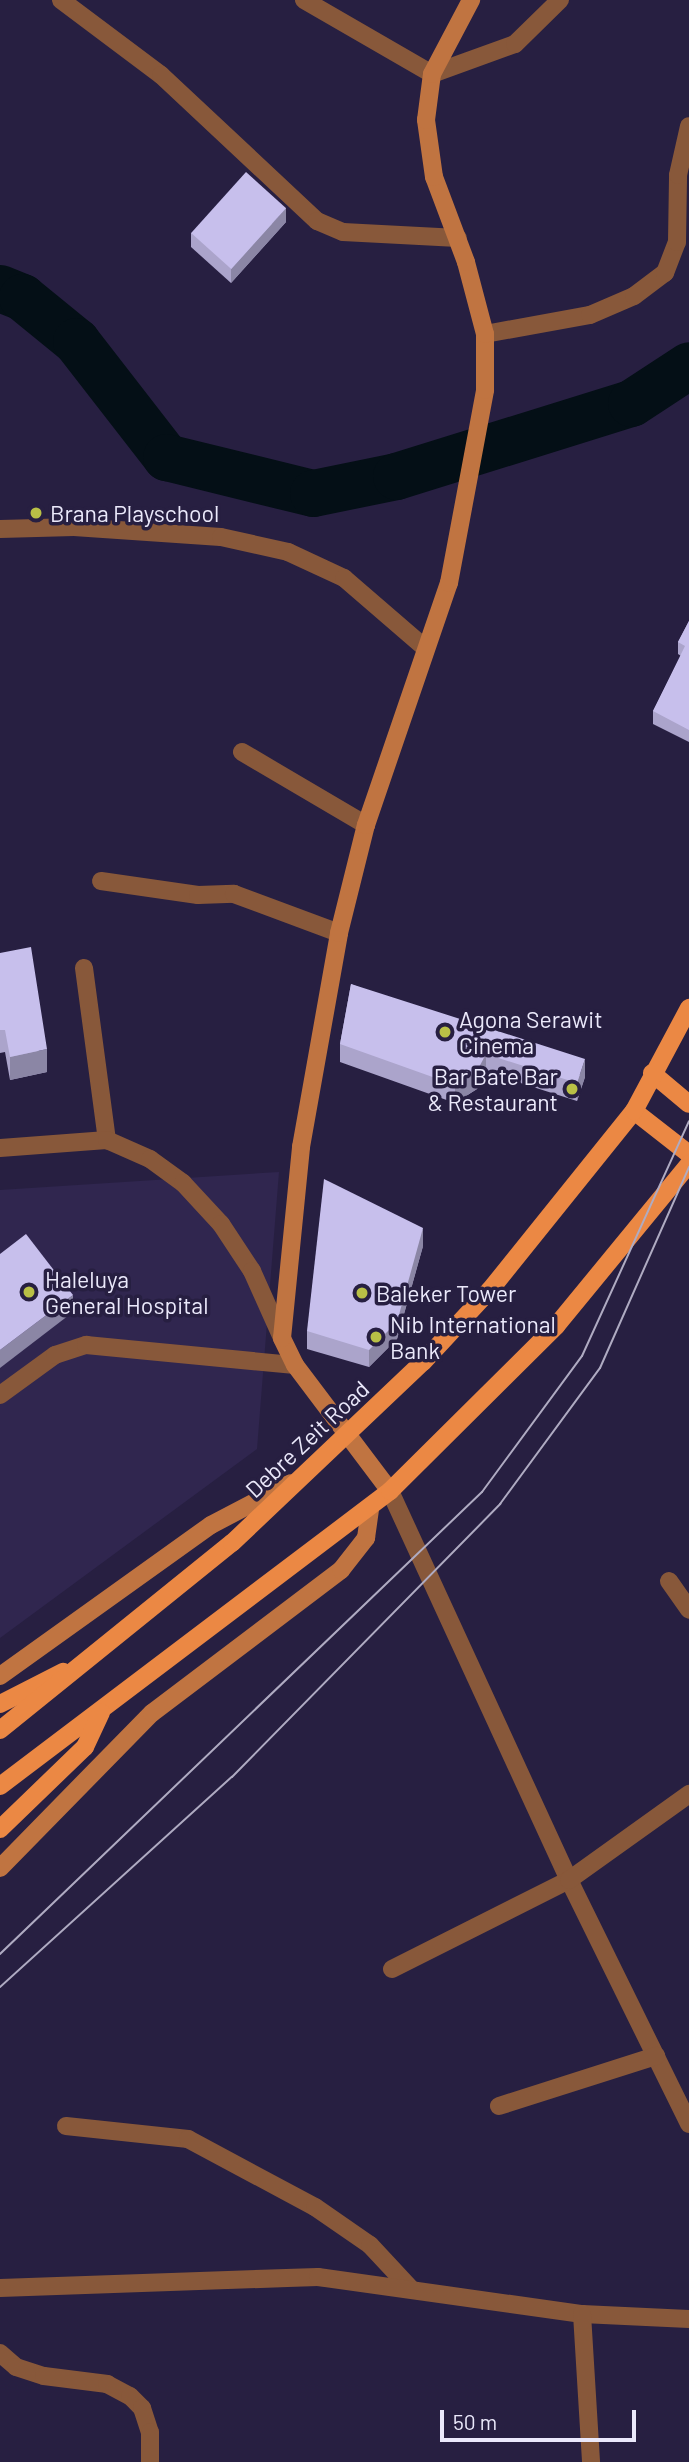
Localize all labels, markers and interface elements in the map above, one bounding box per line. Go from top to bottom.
place label: Brana Playschool [50,499,219,527]
marker: Brana Playschool [28,505,44,521]
place label: Agona Serawit Cinema [459,1005,603,1059]
marker: Agona Serawit Cinema [437,1024,453,1040]
place label: Bar Bate Bar & Restaurant [428,1062,558,1116]
marker: Bar Bate Bar & Restaurant [564,1081,580,1097]
place label: Haleluya General Hospital [45,1265,208,1319]
place label: Baleker Tower [376,1279,516,1307]
marker: Haleluya General Hospital [19,1282,39,1302]
marker: Baleker Tower [354,1285,370,1301]
place label: Nib International Bank [390,1310,556,1364]
marker: Nib International Bank [368,1329,384,1345]
street label: Debre Zeit Road [240,1375,374,1503]
scale bar [444,2396,640,2440]
text: 50 m [453,2409,497,2434]

